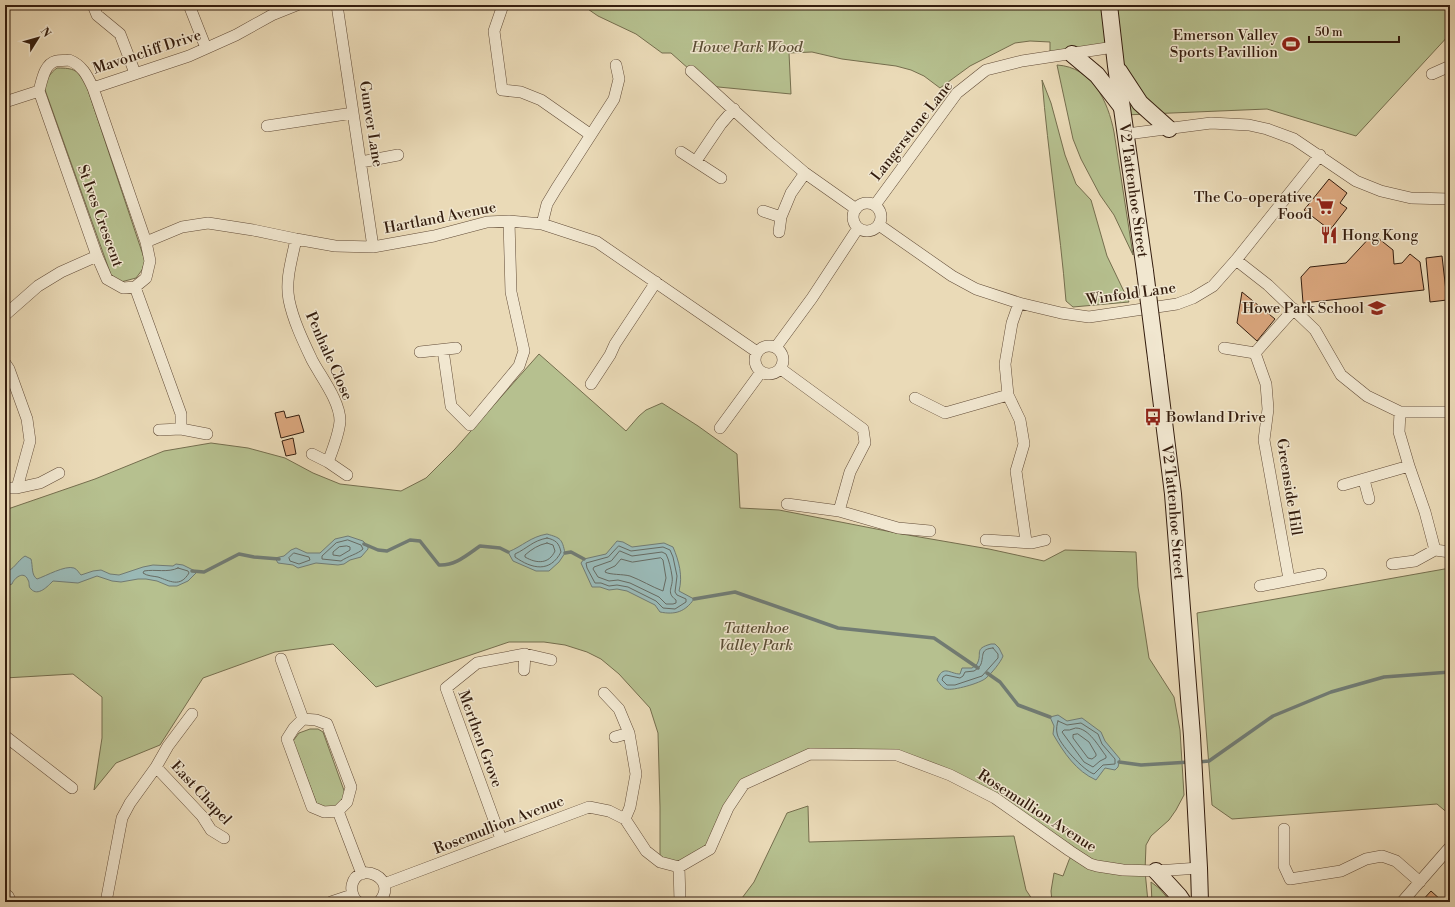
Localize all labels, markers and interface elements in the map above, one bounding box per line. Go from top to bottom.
north arrow [18,18,58,58]
scale bar [1309,18,1399,44]
text: N [37,25,54,41]
text: 50 m [1315,25,1343,40]
street label: Mavoncliff Drive [90,26,204,78]
place label: Emerson Valley Sports Pavillion [1170,26,1279,62]
sports icon: Emerson Valley Sports Pavillion [1281,34,1301,54]
park label: Howe Park Wood [691,38,803,57]
street label: Langerstone Lane [867,77,957,185]
street label: Gunver Lane [355,80,387,168]
street label: V2 Tattenhoe Street [1115,121,1153,259]
street label: St Ives Crescent [73,162,128,270]
place label: The Co-operative Food [1194,188,1312,224]
supermarket icon: The Co-operative Food [1315,196,1335,216]
street label: Hartland Avenue [382,198,498,238]
restaurant icon: Hong Kong [1319,225,1339,245]
place label: Hong Kong [1342,226,1418,245]
street label: Winfold Lane [1084,278,1177,310]
school or university icon: Howe Park School [1367,298,1387,318]
place label: Howe Park School [1242,299,1365,318]
street label: Penhale Close [301,309,357,403]
bus stop icon: Bowland Drive [1143,407,1163,427]
place label: Bowland Drive [1165,408,1266,427]
street label: Greenside Hill [1272,437,1306,537]
street label: V2 Tattenhoe Street [1157,442,1189,581]
park label: Tattenhoe Valley Park [719,619,793,655]
street label: Merthen Grove [454,688,506,790]
street label: East Chapel [167,757,236,829]
street label: Rosemullion Avenue [974,765,1100,857]
street label: Rosemullion Avenue [431,791,567,859]

